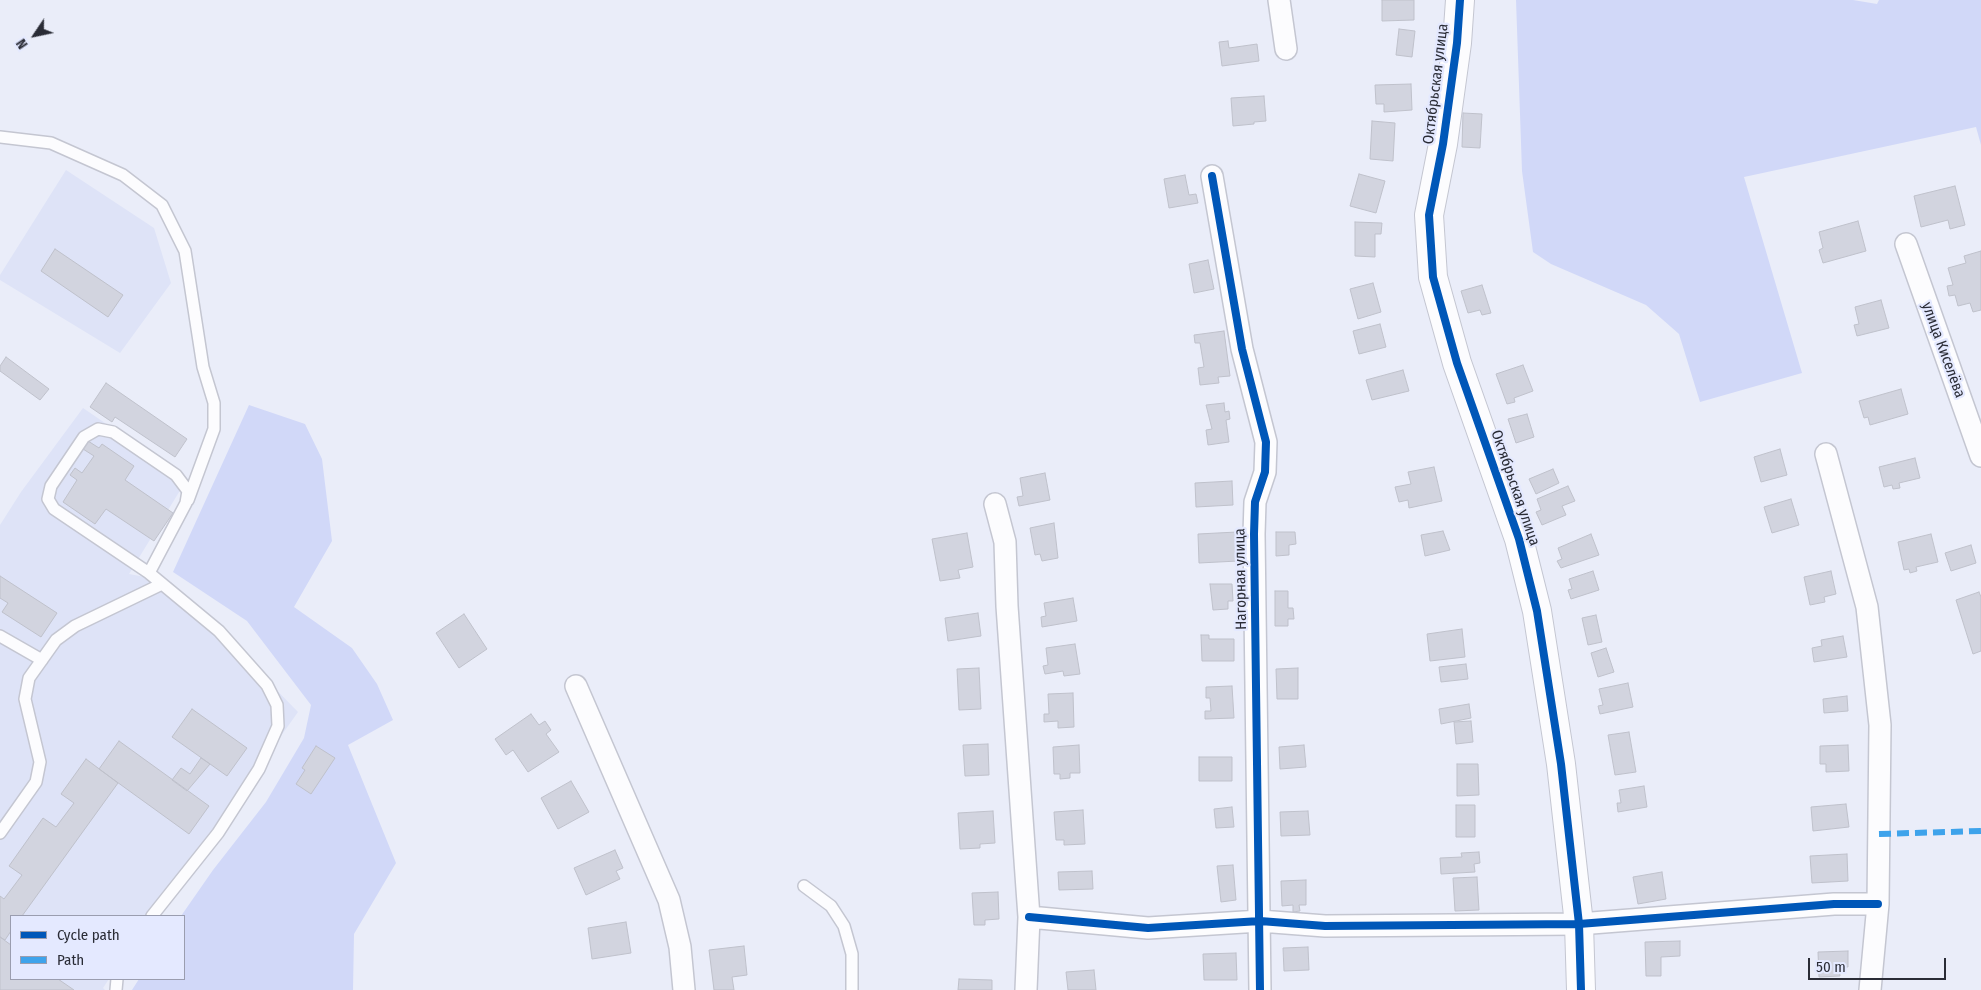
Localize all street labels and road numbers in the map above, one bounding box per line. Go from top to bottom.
street label: Октябрьская улица [1420,23,1452,145]
street label: улица Киселёва [1917,300,1969,400]
street label: Октябрьская улица [1487,428,1543,548]
street label: Нагорная улица [1231,528,1251,630]

